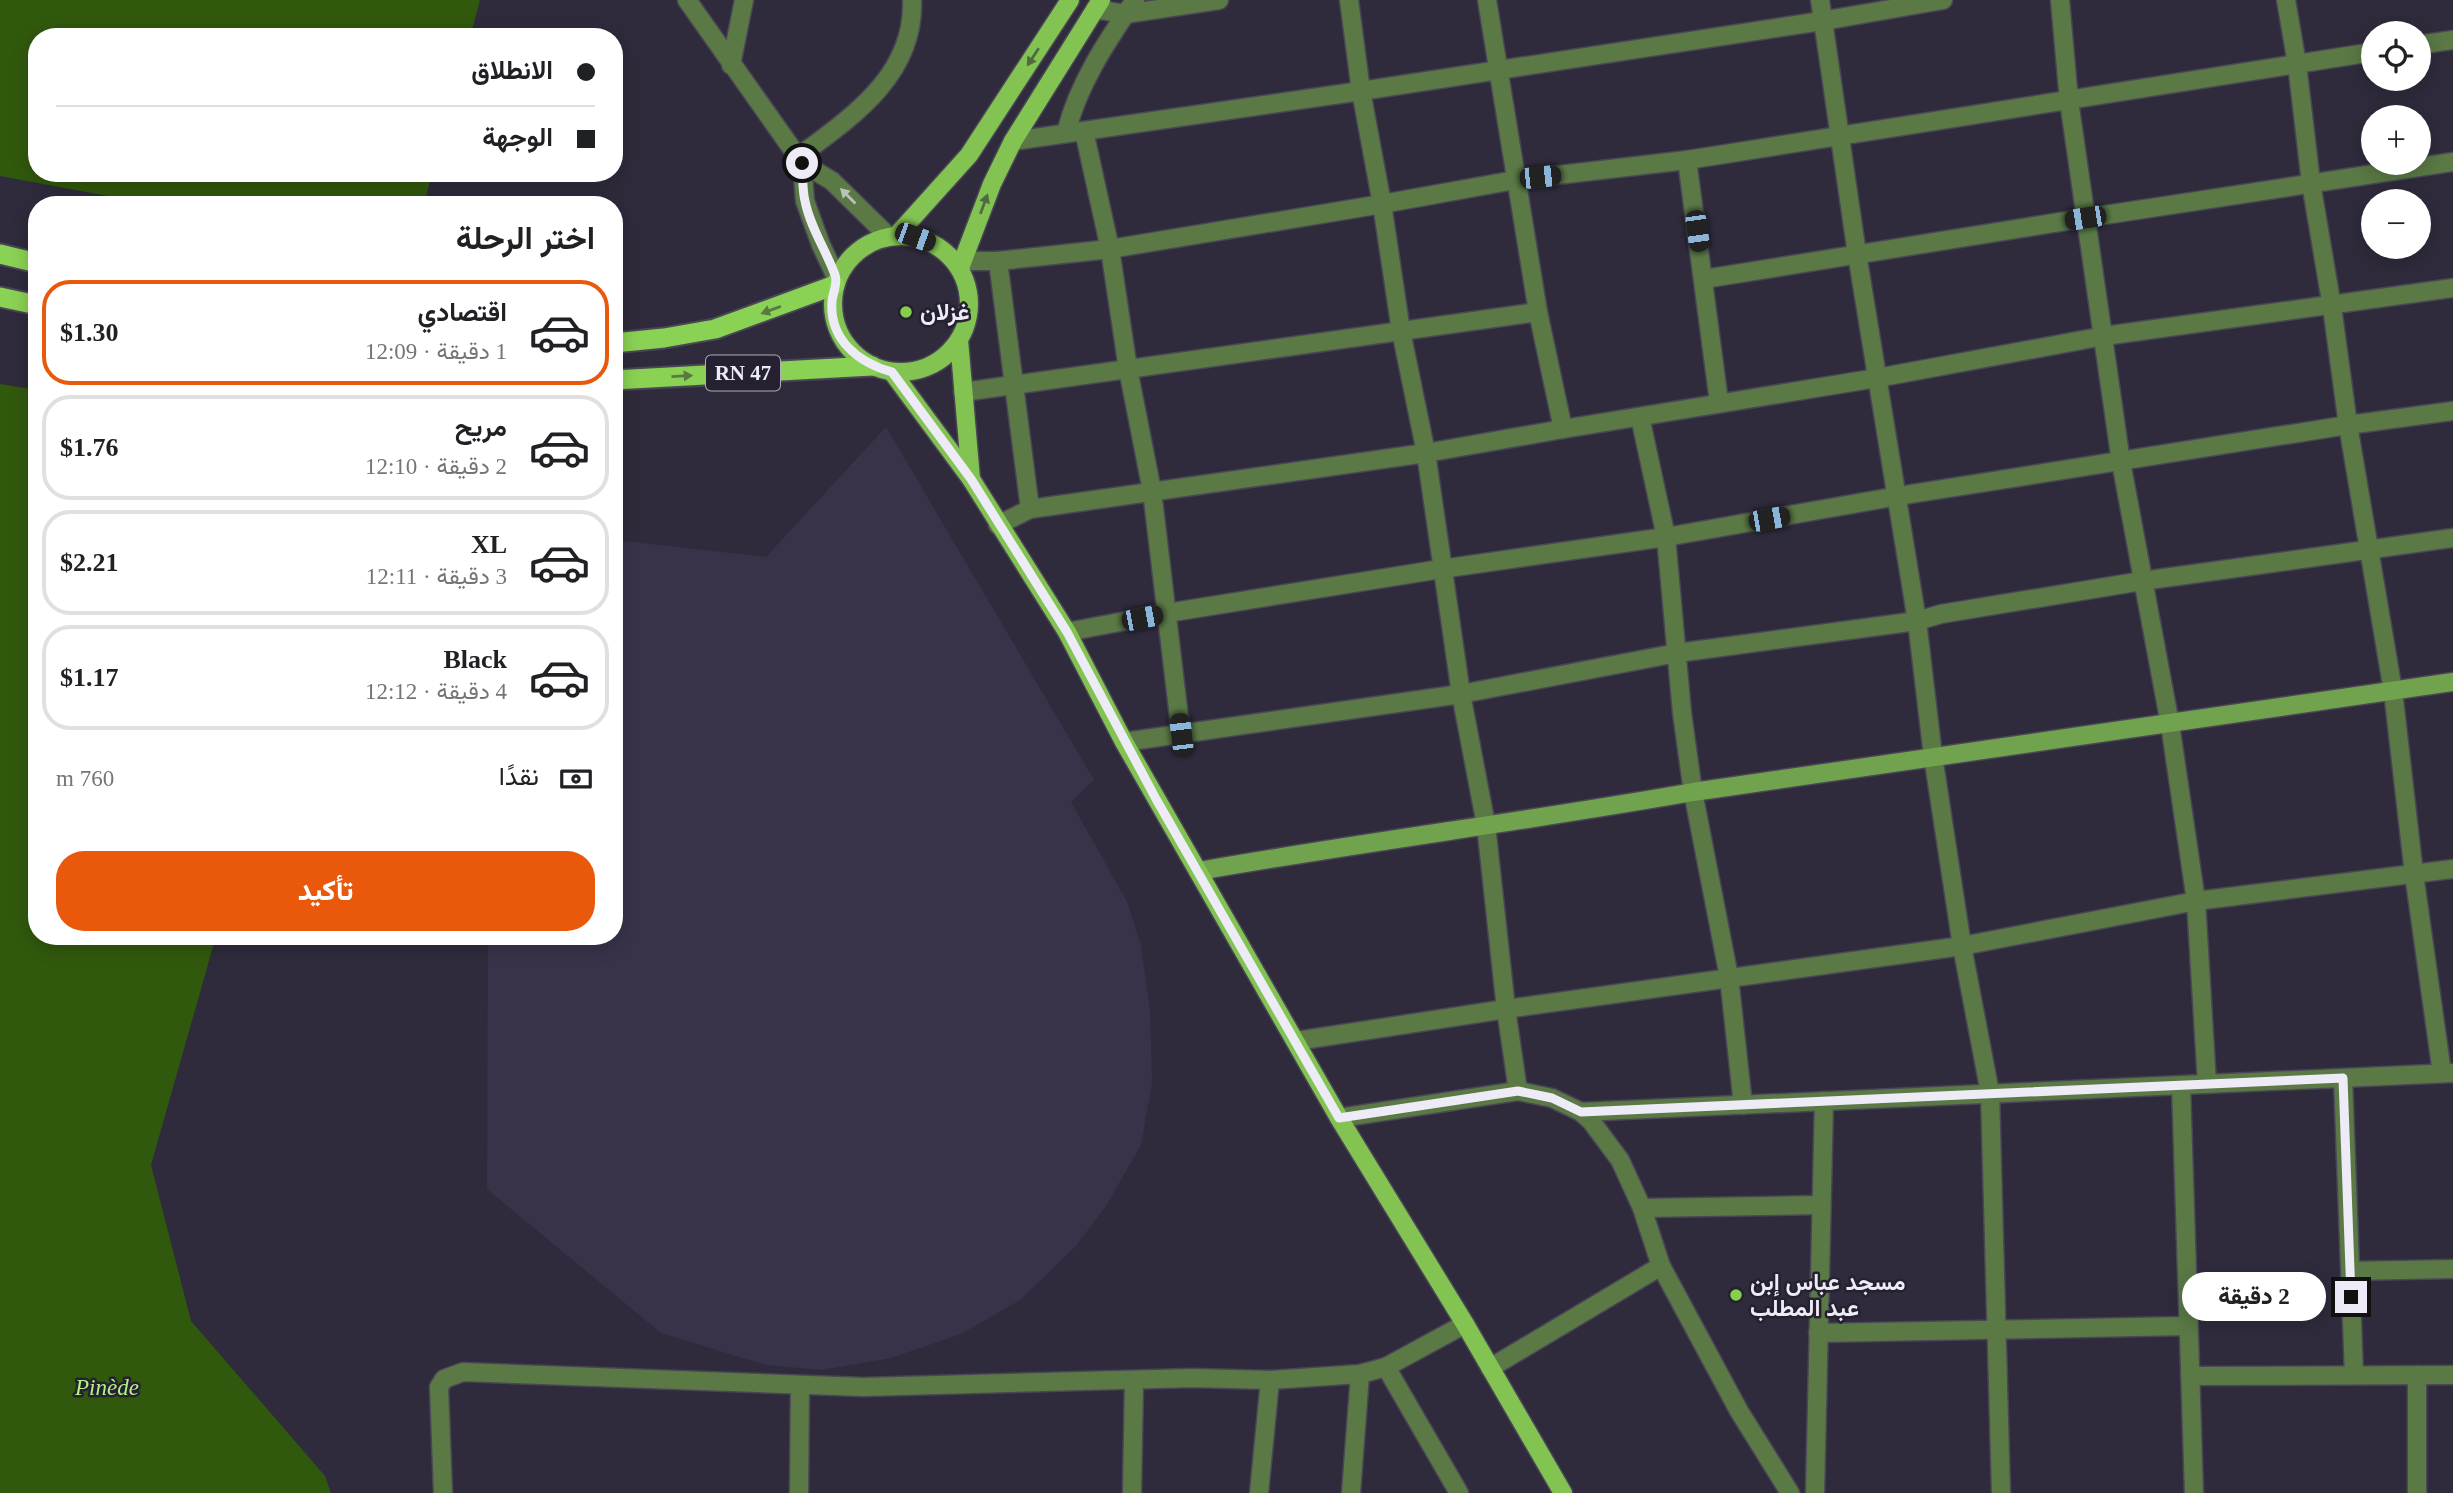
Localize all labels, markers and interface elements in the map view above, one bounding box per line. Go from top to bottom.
map controls [2361,21,2431,259]
button: locate [2361,21,2431,91]
one-way arrow [1027,48,1040,67]
text: الانطلاق [471,56,553,85]
button: + [2361,105,2431,175]
text: الوجهة [482,123,553,152]
route start [786,147,818,179]
car [1519,164,1562,190]
one-way arrow [839,188,856,205]
button: − [2361,189,2431,259]
one-way arrow [979,194,990,215]
car [2063,204,2108,232]
car [1684,209,1711,253]
text: اختر الرحلة [456,220,595,256]
car [892,220,939,254]
text: اقتصادي [418,298,507,327]
place label: غزلان [920,300,969,327]
icon: car [528,301,591,364]
marker: غزلان [898,304,914,320]
one-way arrow [761,305,782,316]
text: $1.30 [60,318,119,347]
text: 1 دقيقة · 12:09 [365,339,507,364]
road number: RN 47 [706,356,780,390]
one-way arrow [672,371,694,382]
text: مريح [455,413,507,442]
icon: car [528,416,591,479]
text: $1.76 [60,433,119,462]
text: 2 دقيقة · 12:10 [365,454,507,479]
car [1747,505,1792,533]
text: XL [471,530,507,559]
icon: car [528,531,591,594]
text: $2.21 [60,548,119,577]
text: 3 دقيقة · 12:11 [366,564,507,589]
car [1120,604,1165,632]
text: Black [443,645,507,674]
icon: car [528,646,591,709]
text: $1.17 [60,663,119,692]
text: 4 دقيقة · 12:12 [365,679,507,704]
car [1169,712,1194,756]
icon: cash [557,760,595,798]
text: نقدًا [499,762,539,791]
text: 760 m [56,766,114,791]
button: تأكيد [56,851,595,931]
place label: مسجد عباس إبن عبد المطلب [1750,1270,1906,1322]
callout: 2 دقيقة [2183,1272,2326,1322]
route end [2335,1281,2367,1313]
text: 2 دقيقة [2218,1284,2290,1309]
marker: مسجد عباس إبن عبد المطلب [1728,1287,1744,1303]
park label: Pinède [74,1375,139,1400]

